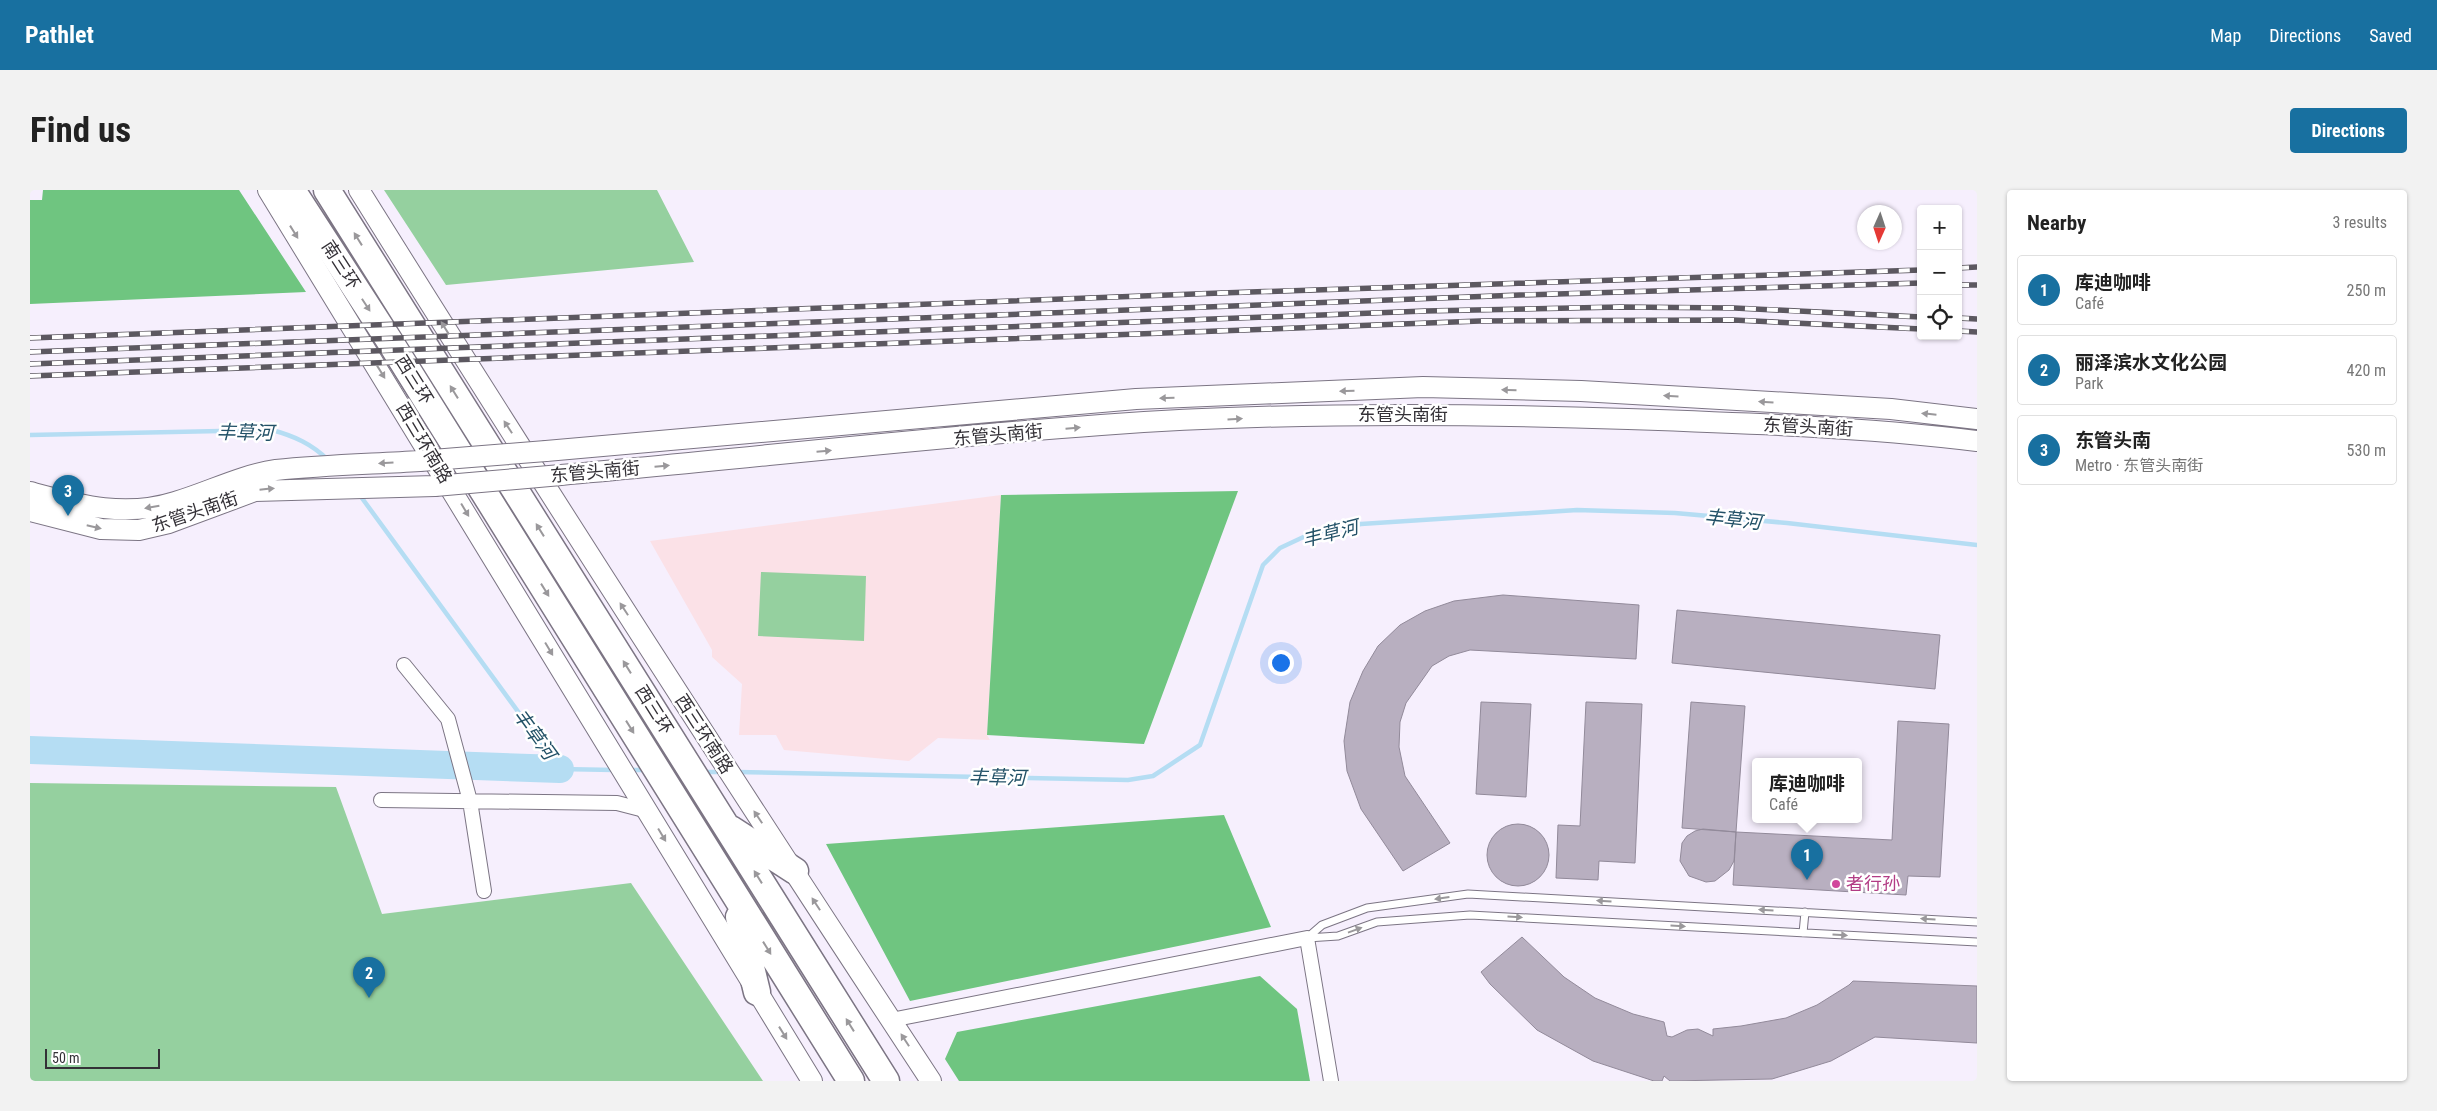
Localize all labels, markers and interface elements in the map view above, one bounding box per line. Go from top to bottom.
text: Pathlet [25,21,94,49]
text: Map [2210,25,2241,46]
text: Directions [2269,25,2341,46]
text: Saved [2369,25,2412,46]
button: Directions [2290,108,2407,153]
text: Find us [30,110,131,151]
north arrow [1857,205,1902,250]
map controls [1917,205,1962,340]
button: + [1917,205,1962,250]
text: Nearby [2027,211,2086,235]
text: 3 results [2332,213,2387,232]
one-way arrow [289,225,298,238]
one-way arrow [353,232,362,245]
street label: 南三环 [318,236,365,293]
button: − [1917,250,1962,295]
text: 库迪咖啡 [2075,271,2151,294]
text: 1 [2040,281,2048,300]
text: 250 m [2347,281,2386,300]
text: Café [2075,294,2104,313]
button: locate [1917,295,1962,340]
one-way arrow [361,298,371,311]
one-way arrow [441,321,450,334]
street label: 西三环 [391,351,438,408]
text: 丽泽滨水文化公园 [2075,351,2227,374]
text: 2 [2040,361,2048,380]
text: 420 m [2347,361,2386,380]
one-way arrow [376,366,385,379]
text: Park [2075,374,2104,393]
one-way arrow [449,385,459,399]
one-way arrow [1501,385,1517,393]
one-way arrow [1338,387,1354,395]
one-way arrow [1663,392,1679,400]
one-way arrow [1159,394,1175,402]
one-way arrow [1758,397,1774,405]
street label: 西三环南路 [392,399,457,487]
street label: 东管头南街 [1358,404,1448,425]
one-way arrow [1920,410,1936,418]
one-way arrow [1227,414,1243,422]
street label: 东管头南街 [1763,414,1854,439]
street label: 东管头南街 [952,420,1044,449]
water label: 丰草河 [216,421,278,445]
one-way arrow [503,421,513,434]
one-way arrow [1065,423,1081,431]
text: 东管头南 [2075,429,2151,452]
text: 3 [2040,441,2048,460]
text: 530 m [2347,441,2386,460]
one-way arrow [816,447,832,455]
text: Metro · 东管头南街 [2075,456,2203,475]
street label: 东管头南街 [549,457,641,486]
one-way arrow [377,460,393,468]
one-way arrow [654,462,670,470]
pin: 3 [52,475,84,516]
one-way arrow [259,485,275,493]
street label: 东管头南街 [149,487,241,536]
one-way arrow [144,503,160,511]
one-way arrow [460,503,469,517]
water label: 丰草河 [1703,505,1766,534]
water label: 丰草河 [1300,514,1364,552]
one-way arrow [87,523,102,531]
one-way arrow [536,523,545,536]
one-way arrow [540,583,549,596]
one-way arrow [619,602,628,615]
one-way arrow [544,642,554,655]
your location [1268,650,1294,676]
one-way arrow [622,661,632,674]
street label: 西三环 [631,681,678,738]
street label: 西三环南路 [671,690,738,777]
water label: 丰草河 [509,704,563,767]
one-way arrow [626,721,635,734]
popup [1752,758,1862,823]
water label: 丰草河 [968,766,1030,790]
text: 库迪咖啡 [1769,772,1845,795]
text: Café [1769,795,1798,814]
one-way arrow [753,810,763,823]
one-way arrow [657,828,666,841]
pin: 1 [1791,839,1823,880]
one-way arrow [753,870,762,884]
place label: 者行孙 [1846,873,1900,894]
marker: 者行孙 [1830,878,1842,890]
one-way arrow [1433,894,1449,902]
one-way arrow [812,897,821,910]
one-way arrow [1596,897,1612,905]
one-way arrow [1758,906,1774,914]
one-way arrow [1508,914,1524,922]
one-way arrow [1920,914,1936,922]
one-way arrow [1670,922,1686,930]
one-way arrow [1347,926,1362,933]
one-way arrow [1832,931,1848,939]
one-way arrow [763,942,772,955]
pin: 2 [353,957,385,998]
one-way arrow [846,1018,855,1032]
one-way arrow [778,1027,788,1040]
one-way arrow [900,1034,909,1047]
scale bar [45,1046,160,1069]
text: 50 m [52,1050,80,1066]

